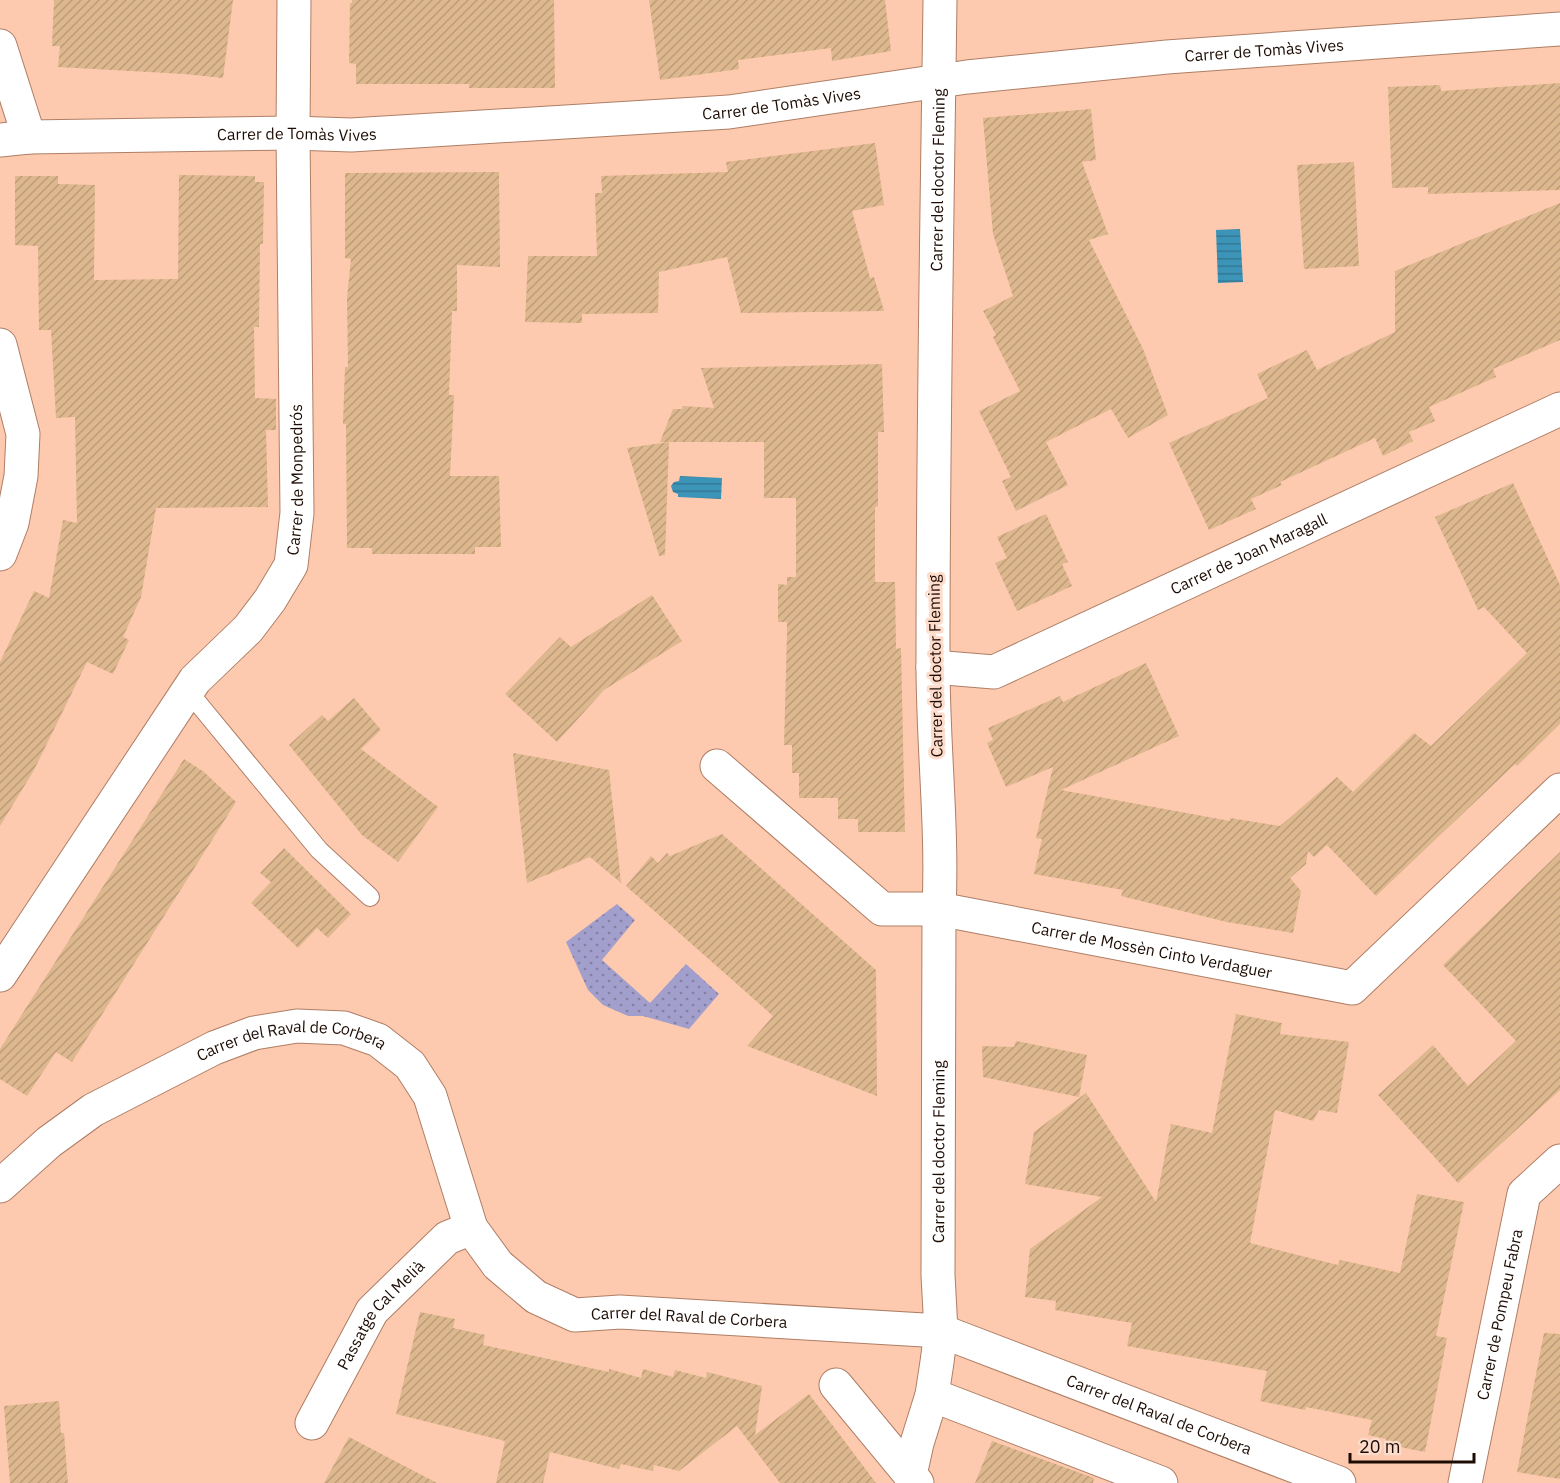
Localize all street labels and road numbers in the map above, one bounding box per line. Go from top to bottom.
street label: Carrer de Tomàs Vives [1184,34,1345,66]
street label: Carrer de Tomàs Vives [702,83,862,124]
street label: Carrer del doctor Fleming [926,88,949,272]
street label: Carrer de Tomàs Vives [217,123,377,145]
street label: Carrer de Monpedrós [282,404,307,556]
street label: Carrer de Joan Maragall [1167,509,1330,599]
street label: Carrer del doctor Fleming [923,574,947,758]
street label: Carrer de Mossèn Cinto Verdaguer [1030,917,1274,983]
street label: Carrer del Raval de Corbera [193,1016,391,1065]
street label: Carrer del doctor Fleming [928,1060,949,1243]
street label: Carrer de Pompeu Fabra [1472,1227,1527,1402]
street label: Passatge Cal Melià [332,1255,429,1373]
street label: Carrer del Raval de Corbera [590,1302,788,1332]
street label: Carrer del Raval de Corbera [1064,1370,1255,1459]

